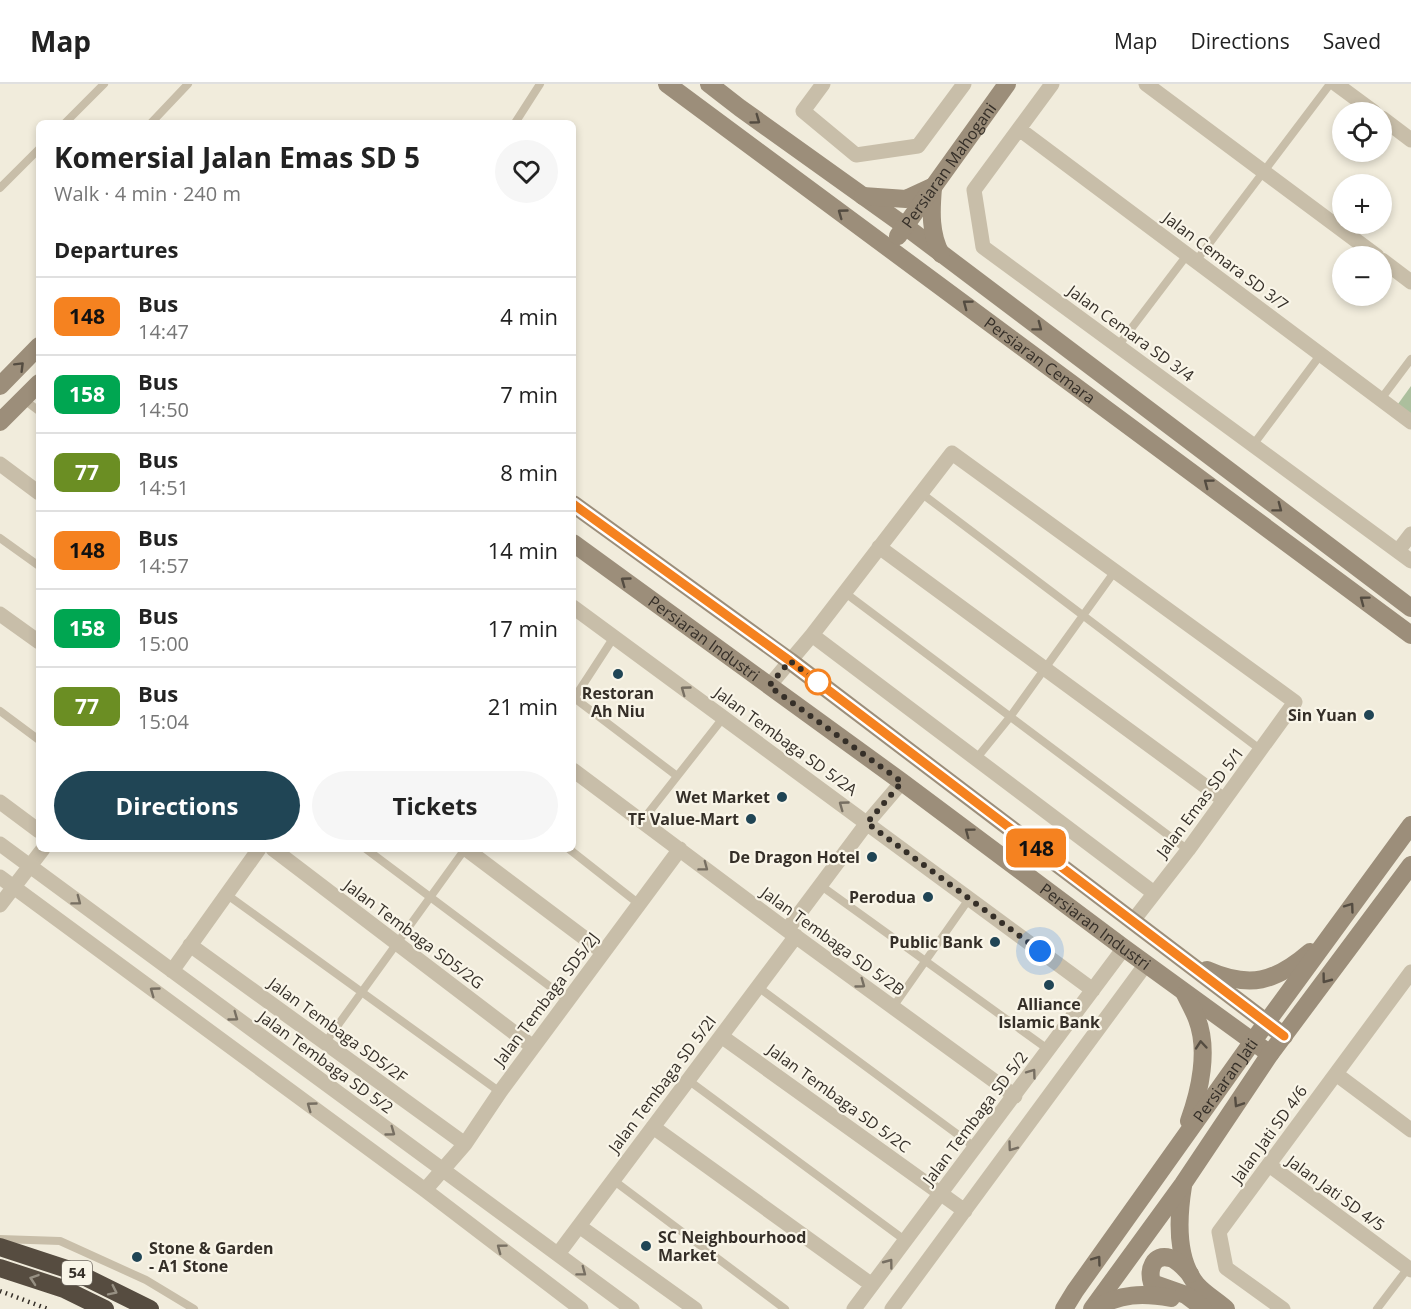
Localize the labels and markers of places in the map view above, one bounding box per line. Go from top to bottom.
marker: Restoran Ah Niu [611,667,625,681]
unlabelled marker [805,669,831,695]
place label: Restoran Ah Niu [582,682,654,722]
place label: Sin Yuan [1288,704,1357,726]
marker: Sin Yuan [1362,708,1376,722]
place label: Wet Market [676,786,770,808]
marker: Wet Market [775,790,789,804]
place label: TF Value-Mart [628,808,739,830]
marker: TF Value-Mart [744,812,758,826]
place label: De Dragon Hotel [729,846,860,868]
marker: De Dragon Hotel [865,850,879,864]
place label: Perodua [849,886,916,908]
marker: Perodua [921,890,935,904]
place label: Public Bank [889,931,983,953]
marker: Public Bank [988,935,1002,949]
marker: Alliance Islamic Bank [1042,978,1056,992]
place label: Alliance Islamic Bank [998,993,1100,1033]
place label: SC Neighbourhood Market [658,1226,806,1266]
place label: Stone & Garden - A1 Stone [149,1237,274,1277]
marker: SC Neighbourhood Market [639,1239,653,1253]
marker: Stone & Garden - A1 Stone [130,1250,144,1264]

